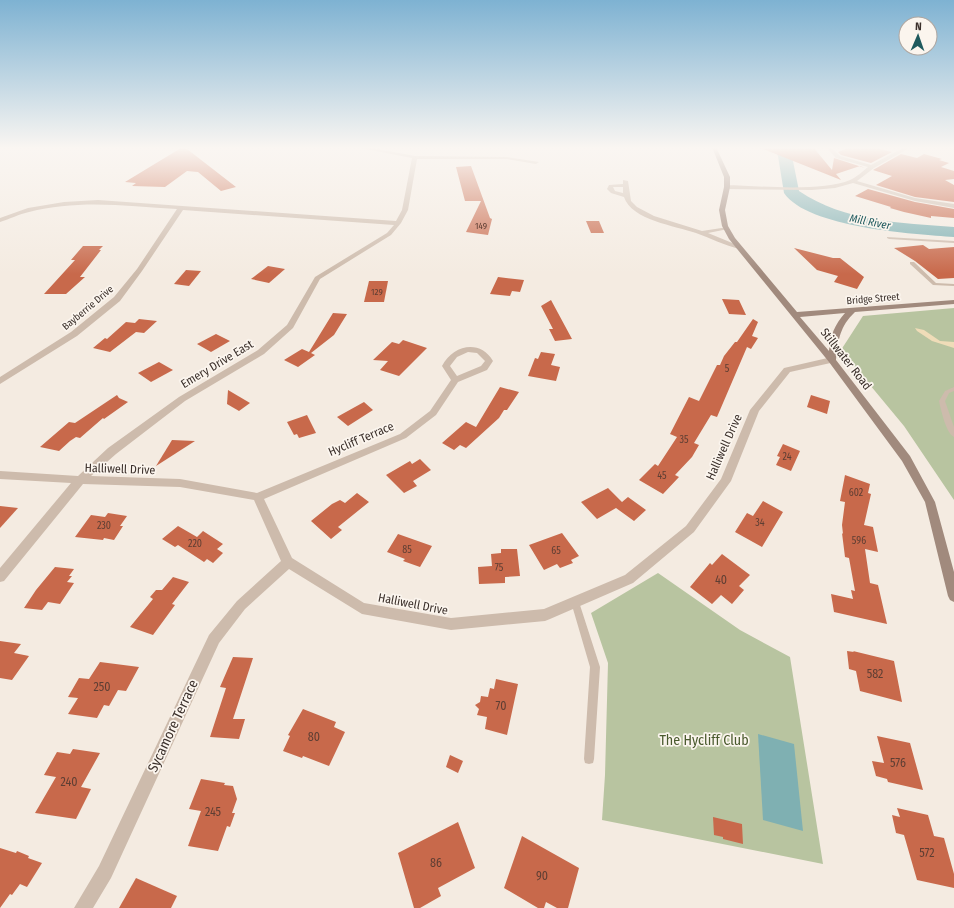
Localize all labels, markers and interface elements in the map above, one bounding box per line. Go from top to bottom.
north arrow [898,16,938,56]
text: N [915,20,922,33]
water label: Mill River [848,212,893,233]
house number: 149 [475,221,487,231]
street label: Bayberrie Drive [60,283,116,333]
house number: 129 [371,287,383,297]
street label: Bridge Street [846,291,901,307]
street label: Stillwater Road [818,325,874,393]
street label: Emery Drive East [178,337,256,391]
house number: 5 [725,363,730,375]
street label: Halliwell Drive [703,412,745,482]
street label: Hycliff Terrace [326,419,396,459]
house number: 35 [679,434,689,446]
house number: 24 [782,451,792,463]
street label: Halliwell Drive [84,461,156,477]
house number: 45 [657,470,667,482]
house number: 602 [849,487,864,499]
house number: 34 [755,517,765,529]
house number: 230 [97,520,111,532]
house number: 596 [852,535,866,547]
house number: 220 [188,538,202,550]
house number: 85 [402,544,412,556]
house number: 65 [551,545,561,557]
house number: 75 [495,562,504,574]
house number: 40 [715,573,727,587]
street label: Halliwell Drive [377,590,449,618]
house number: 582 [867,667,883,681]
street label: Sycamore Terrace [144,677,202,775]
house number: 250 [93,680,111,694]
house number: 70 [496,699,506,713]
house number: 80 [308,730,320,744]
park label: The Hycliff Club [659,732,749,749]
house number: 576 [890,756,906,770]
house number: 240 [60,775,78,789]
house number: 245 [205,805,222,819]
house number: 572 [919,846,935,860]
house number: 86 [430,856,442,870]
house number: 90 [536,869,548,883]

